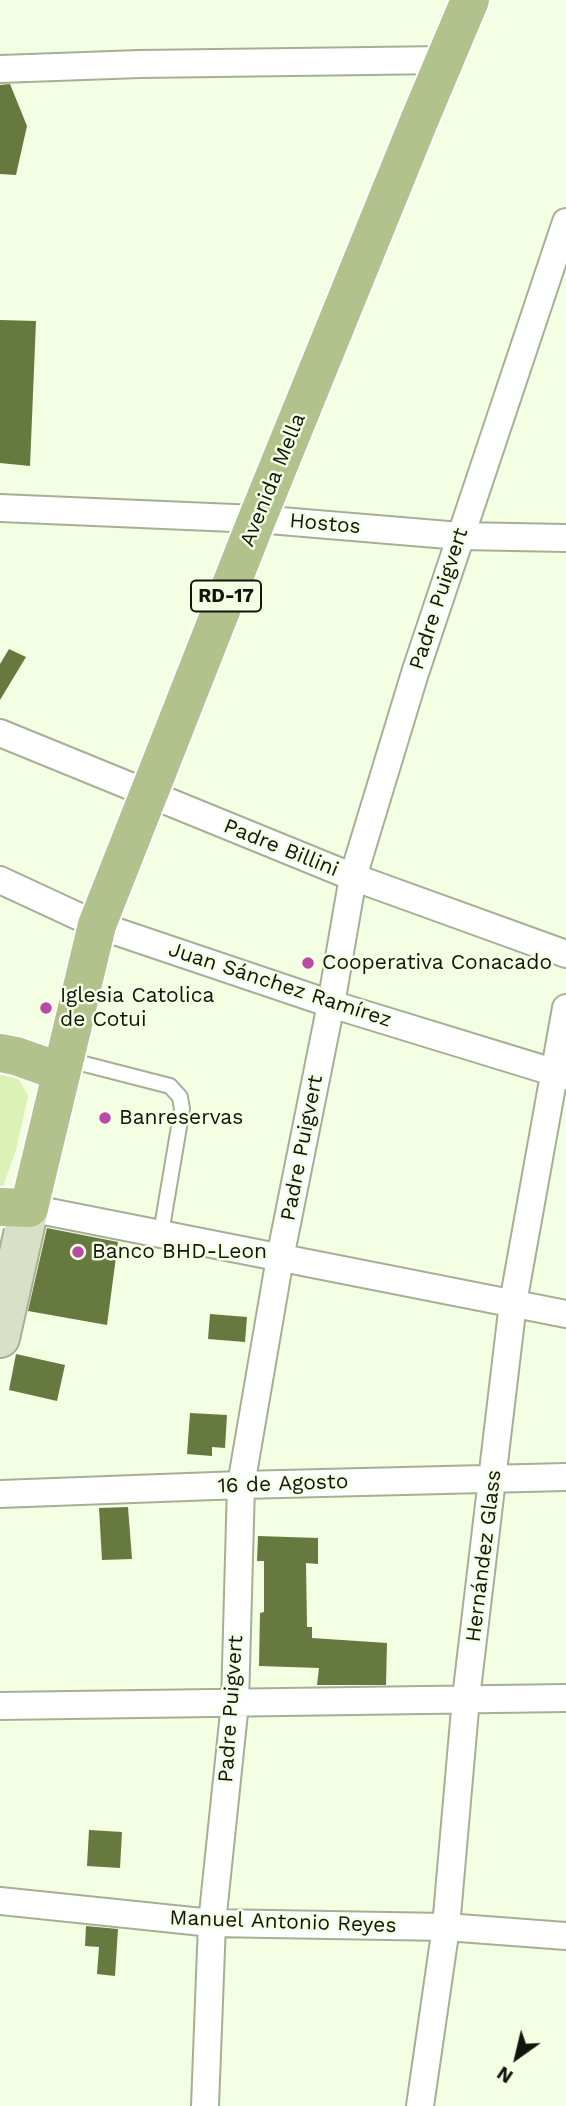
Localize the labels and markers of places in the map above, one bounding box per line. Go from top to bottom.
place label: Cooperativa Conacado [322,950,552,976]
marker: Cooperativa Conacado [300,955,316,971]
place label: Iglesia Catolica de Cotui [60,983,214,1033]
marker: Iglesia Catolica de Cotui [38,1000,54,1016]
place label: Banreservas [119,1105,243,1131]
marker: Banreservas [97,1110,113,1126]
place label: Banco BHD-Leon [92,1239,267,1265]
marker: Banco BHD-Leon [70,1244,86,1260]

